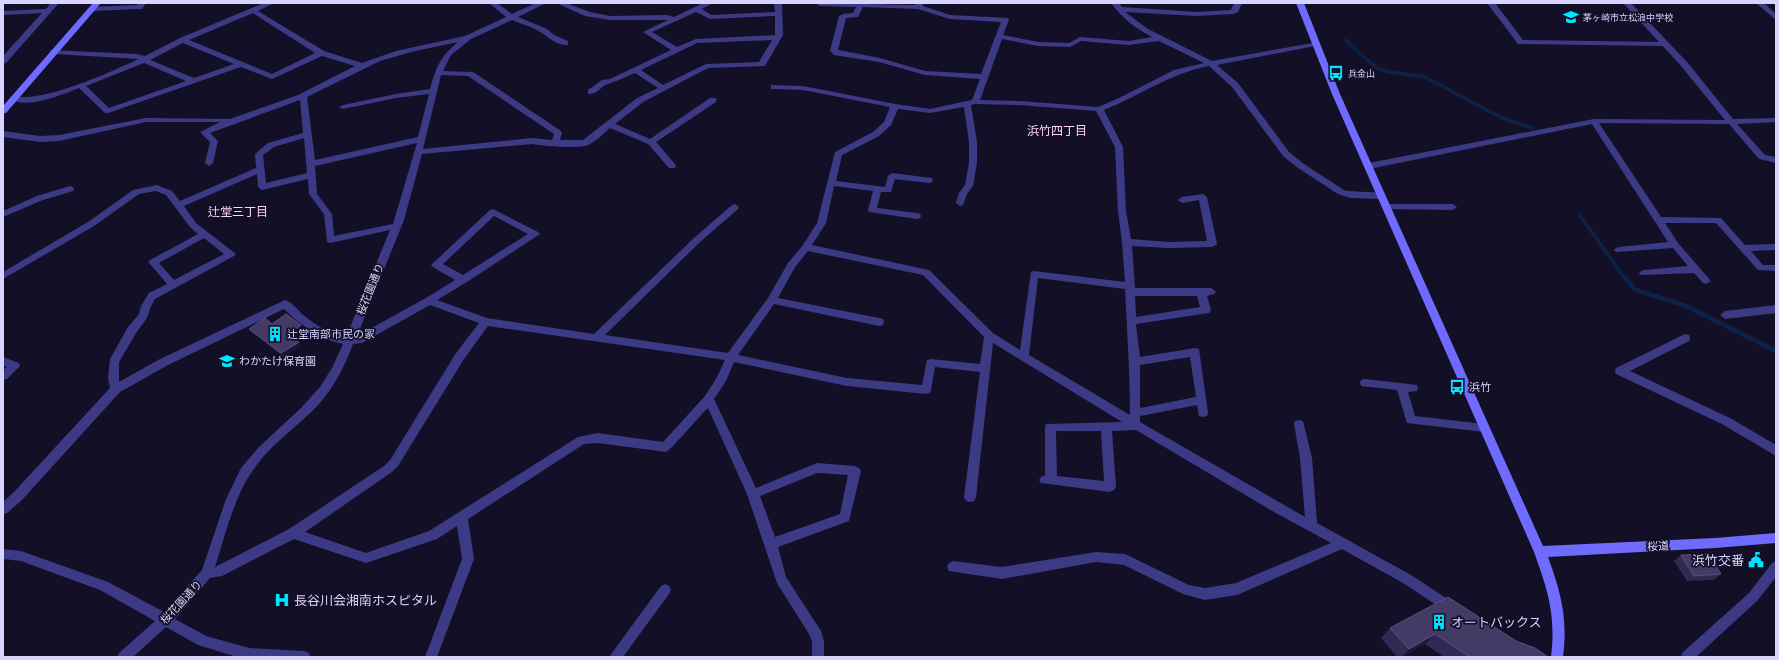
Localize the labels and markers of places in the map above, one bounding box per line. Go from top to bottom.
school or university icon: 茅ヶ崎市立松浪中学校 [1562,8,1580,26]
place label: 茅ヶ崎市立松浪中学校 [1583,11,1673,24]
bus stop icon: 兵金山 [1327,64,1345,82]
place label: 兵金山 [1348,67,1375,80]
building icon: 辻堂南部市民の家 [266,325,284,343]
place label: 辻堂南部市民の家 [287,326,375,342]
school or university icon: わかたけ保育園 [218,352,236,370]
place label: わかたけ保育園 [239,353,316,369]
bus stop icon: 浜竹 [1448,378,1466,396]
place label: 浜竹 [1469,379,1491,395]
place label: 浜竹交番 [1692,550,1744,570]
public building icon: 浜竹交番 [1747,551,1765,569]
place label: 長谷川会湘南ホスピタル [294,590,437,610]
hospital icon: 長谷川会湘南ホスピタル [273,591,291,609]
place label: オートバックス [1451,612,1542,632]
building icon: オートバックス [1430,613,1448,631]

